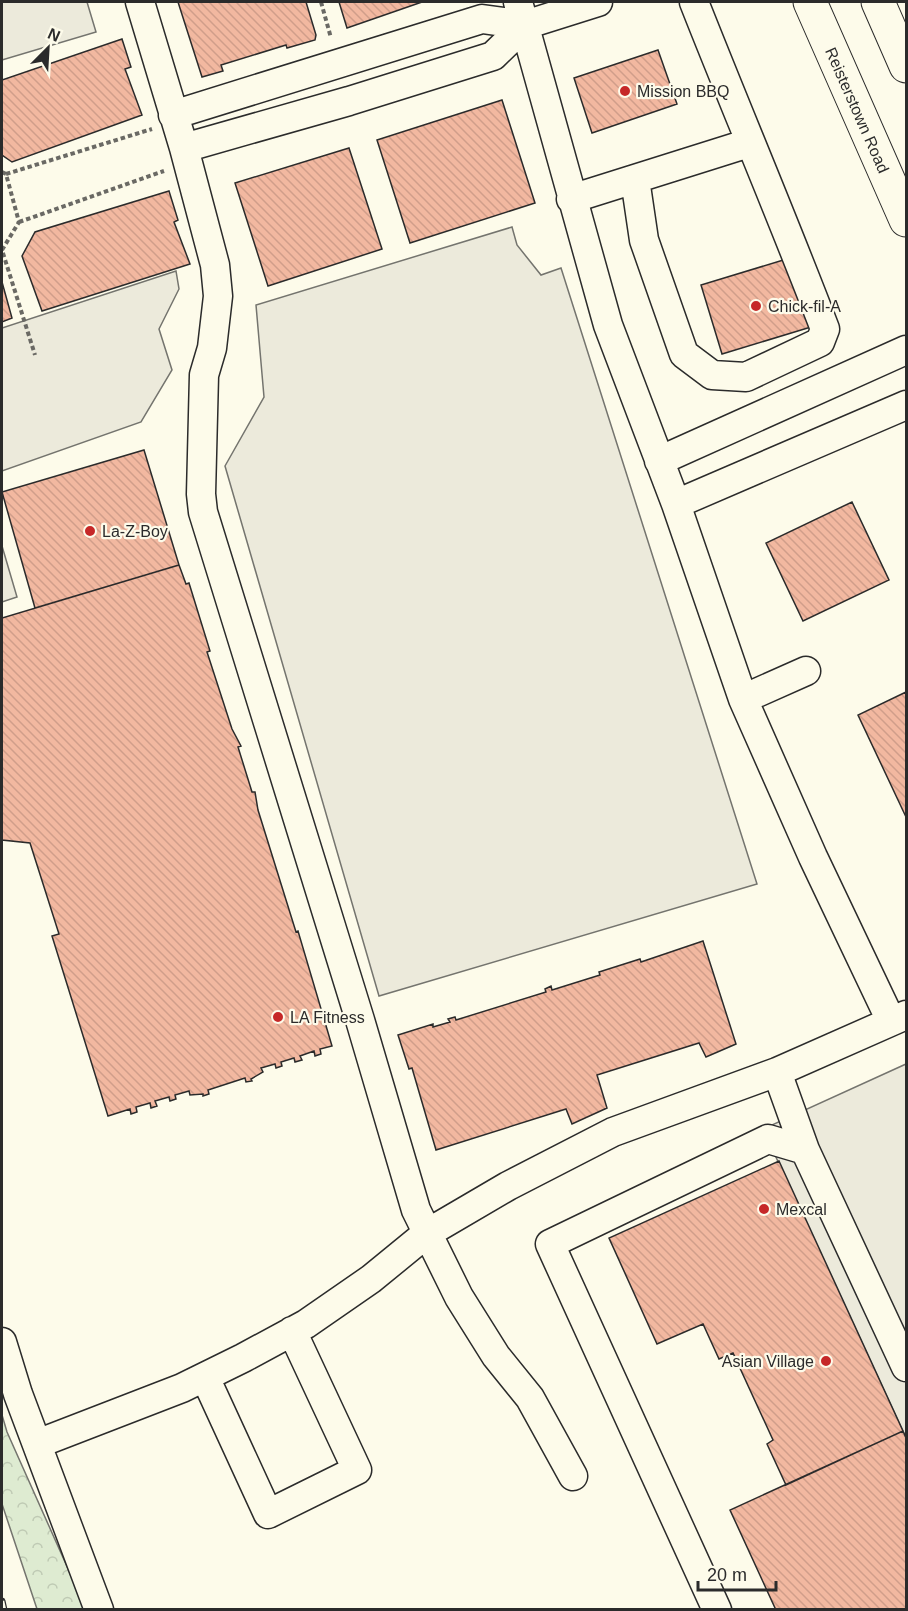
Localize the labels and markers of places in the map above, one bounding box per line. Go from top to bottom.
place label: Mission BBQ [637,83,729,100]
marker: Mission BBQ [618,84,632,98]
place label: Chick-fil-A [768,298,841,315]
marker: Chick-fil-A [749,299,763,313]
place label: La-Z-Boy [102,523,168,540]
marker: La-Z-Boy [83,524,97,538]
place label: LA Fitness [290,1009,365,1026]
marker: LA Fitness [271,1010,285,1024]
place label: Mexcal [776,1201,827,1218]
marker: Mexcal [757,1202,771,1216]
place label: Asian Village [722,1353,814,1370]
marker: Asian Village [819,1354,833,1368]

